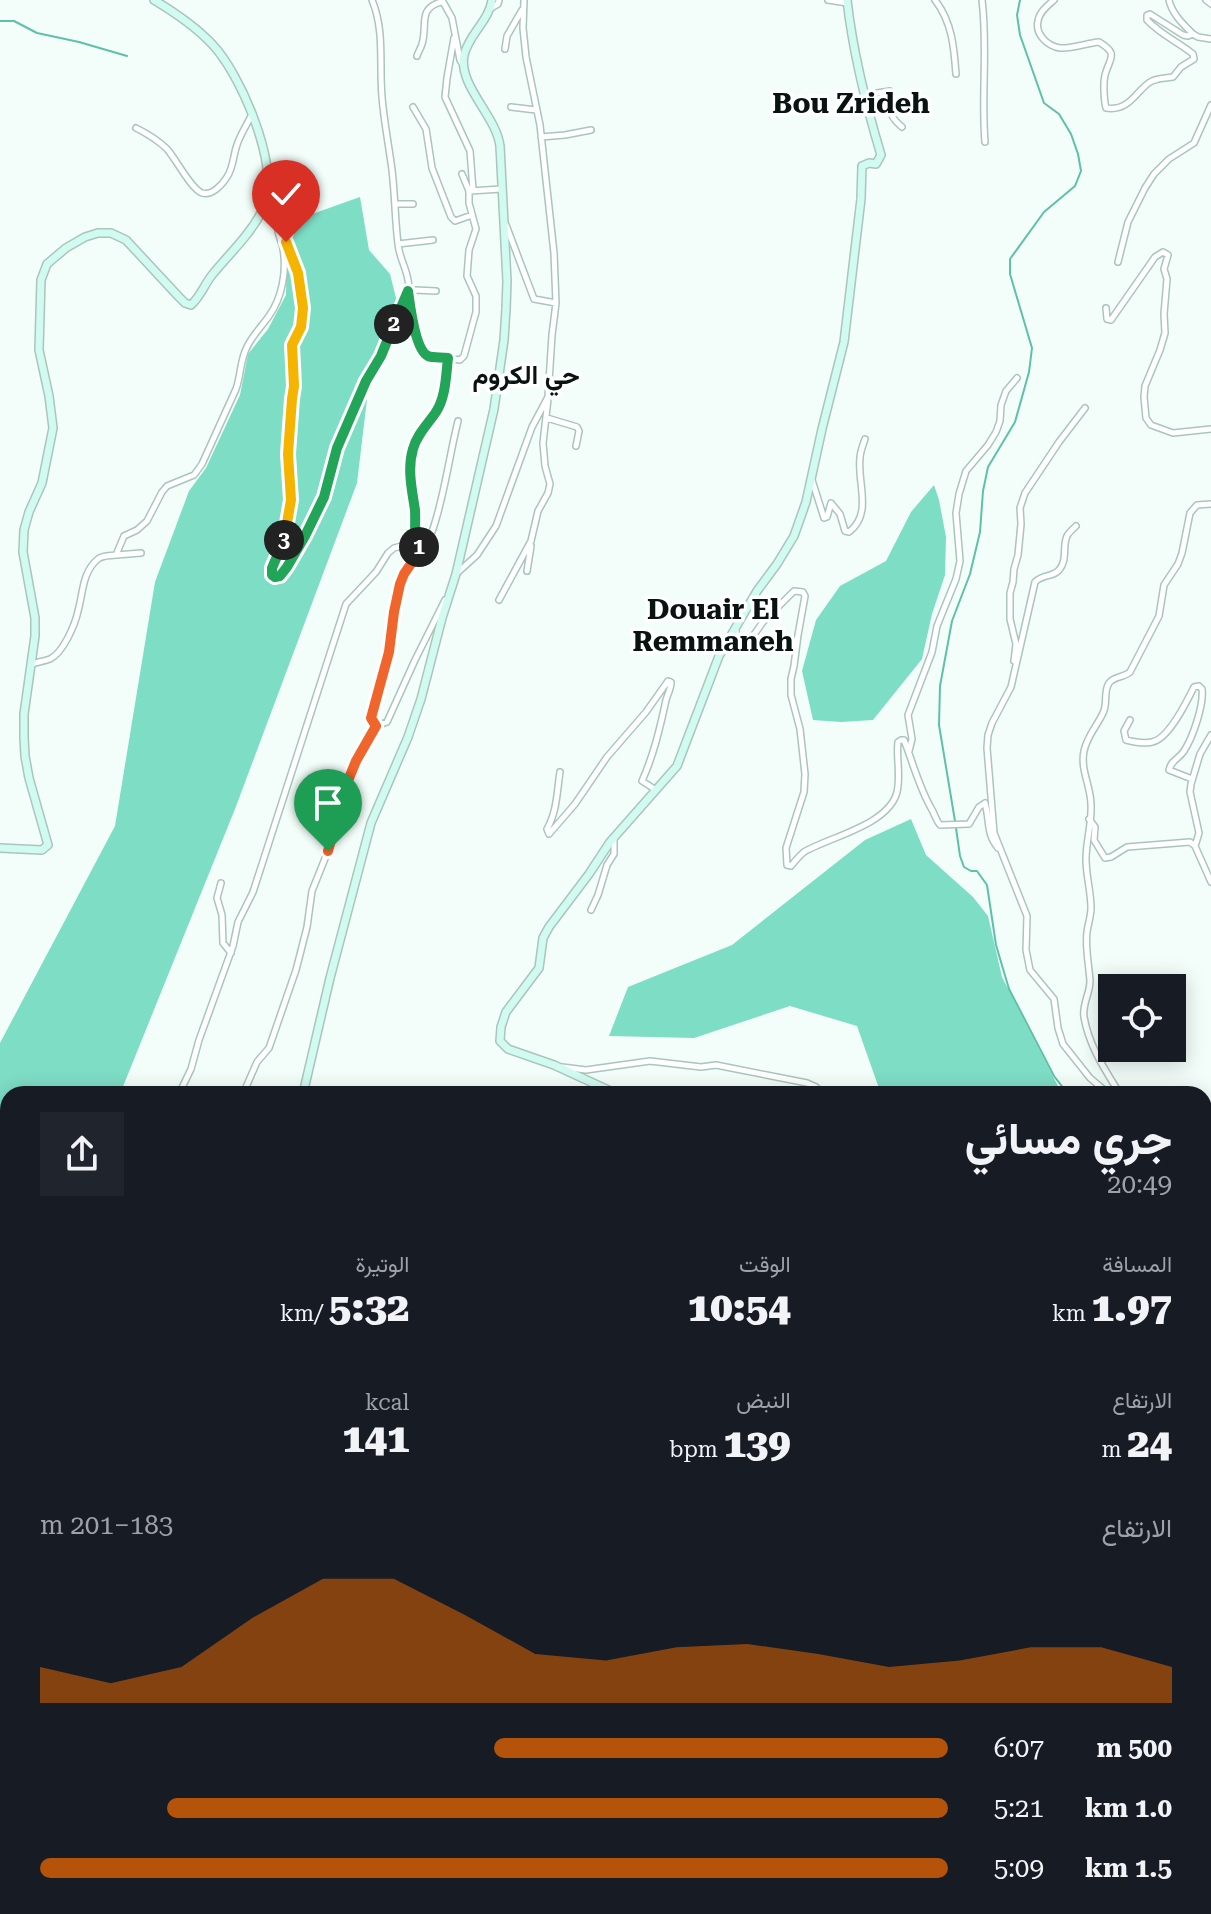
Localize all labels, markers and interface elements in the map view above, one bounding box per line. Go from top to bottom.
district label: Bou Zrideh [772,87,930,120]
pin [252,160,320,242]
icon: check [264,172,308,216]
pin: 2 [374,304,414,344]
text: 2 [388,311,400,336]
district label: حي الكروم [472,360,580,397]
pin: 3 [264,520,304,560]
text: 3 [278,527,290,552]
pin: 1 [399,527,439,567]
text: 1 [413,534,425,559]
district label: Douair El Remmaneh [633,593,794,658]
pin [294,769,362,851]
icon: arrive [306,781,350,825]
map controls [1098,974,1186,1062]
button: locate [1098,974,1186,1062]
button: share [40,1112,124,1196]
text: جري مسائي [965,1113,1172,1165]
text: 20:49 [1107,1169,1172,1199]
text: الوتيرة [356,1252,409,1277]
text: الوقت [739,1252,791,1277]
text: المسافة [1102,1252,1172,1277]
text: 5:32 [329,1284,409,1331]
text: 10:54 [688,1284,791,1331]
text: 1.97 [1091,1284,1172,1331]
text: /km [280,1301,329,1326]
text: km [1052,1301,1091,1326]
text: النبض [736,1388,791,1413]
text: الارتفاع [1112,1388,1172,1413]
text: kcal [365,1390,409,1415]
text: 141 [342,1415,409,1462]
text: 139 [723,1420,791,1467]
text: 24 [1127,1420,1172,1467]
text: bpm [669,1437,723,1462]
text: m [1102,1437,1127,1462]
text: 183–201 m [40,1510,173,1540]
text: الارتفاع [1101,1513,1172,1543]
text: 6:07 [994,1733,1044,1763]
text: 500 m [1097,1733,1172,1763]
text: 5:21 [994,1793,1044,1823]
text: 1.0 km [1085,1793,1172,1823]
text: 5:09 [994,1853,1044,1883]
text: 1.5 km [1085,1853,1172,1883]

